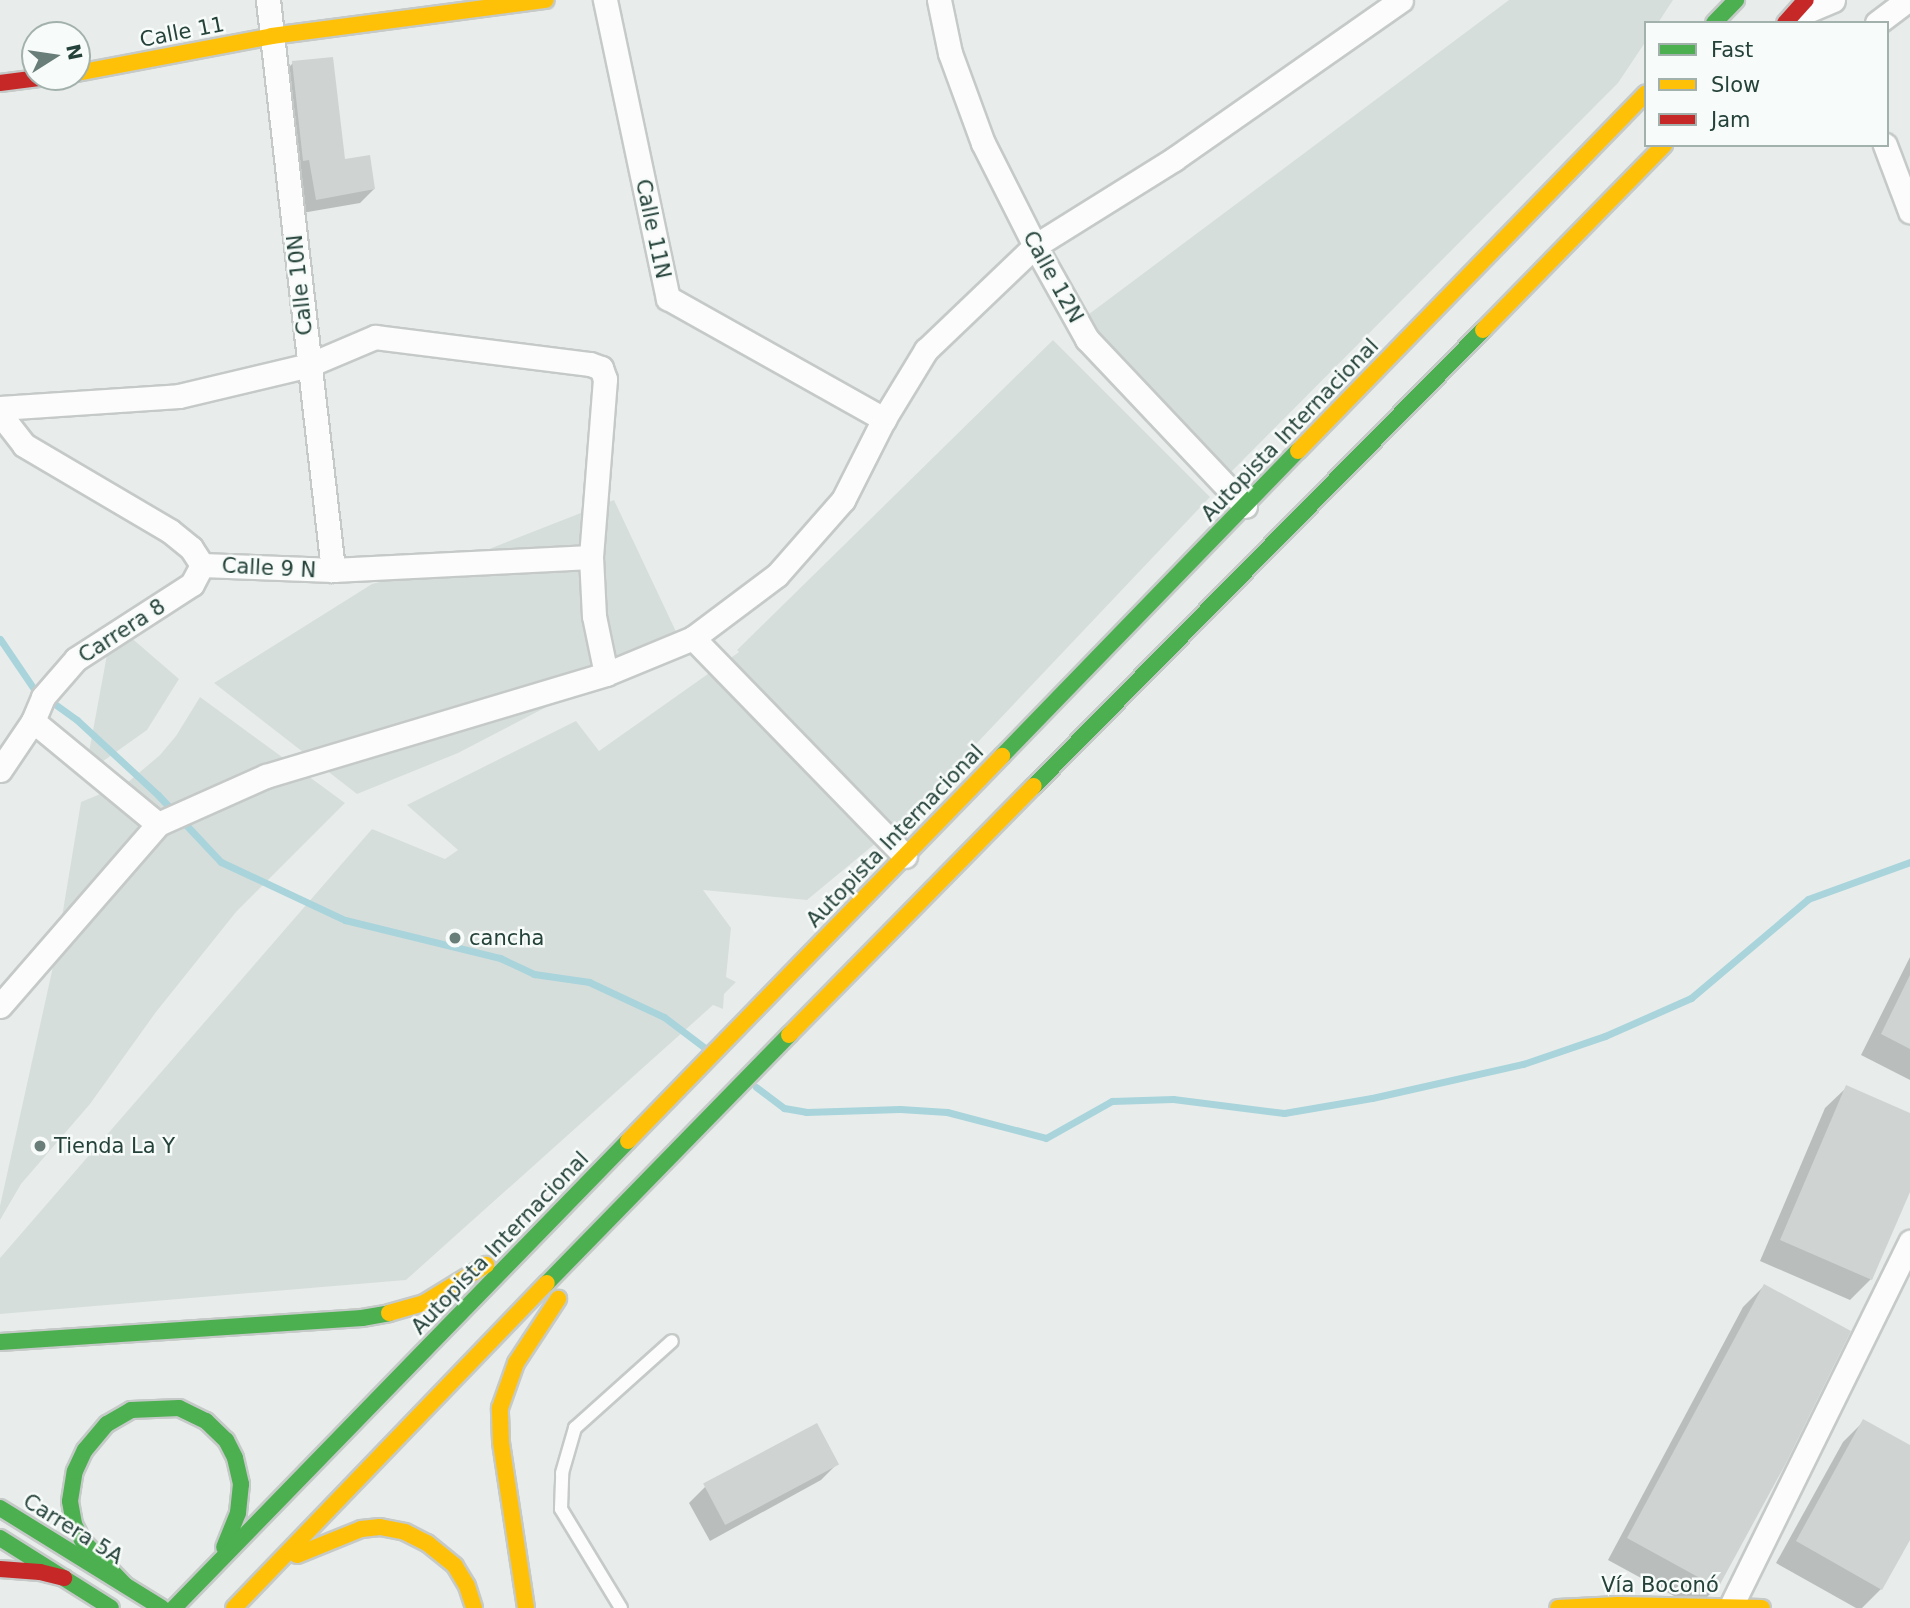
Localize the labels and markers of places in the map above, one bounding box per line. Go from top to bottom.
place label: cancha [469,925,544,951]
marker: cancha [447,930,463,946]
place label: Tienda La Y [54,1133,175,1159]
marker: Tienda La Y [32,1138,48,1154]

